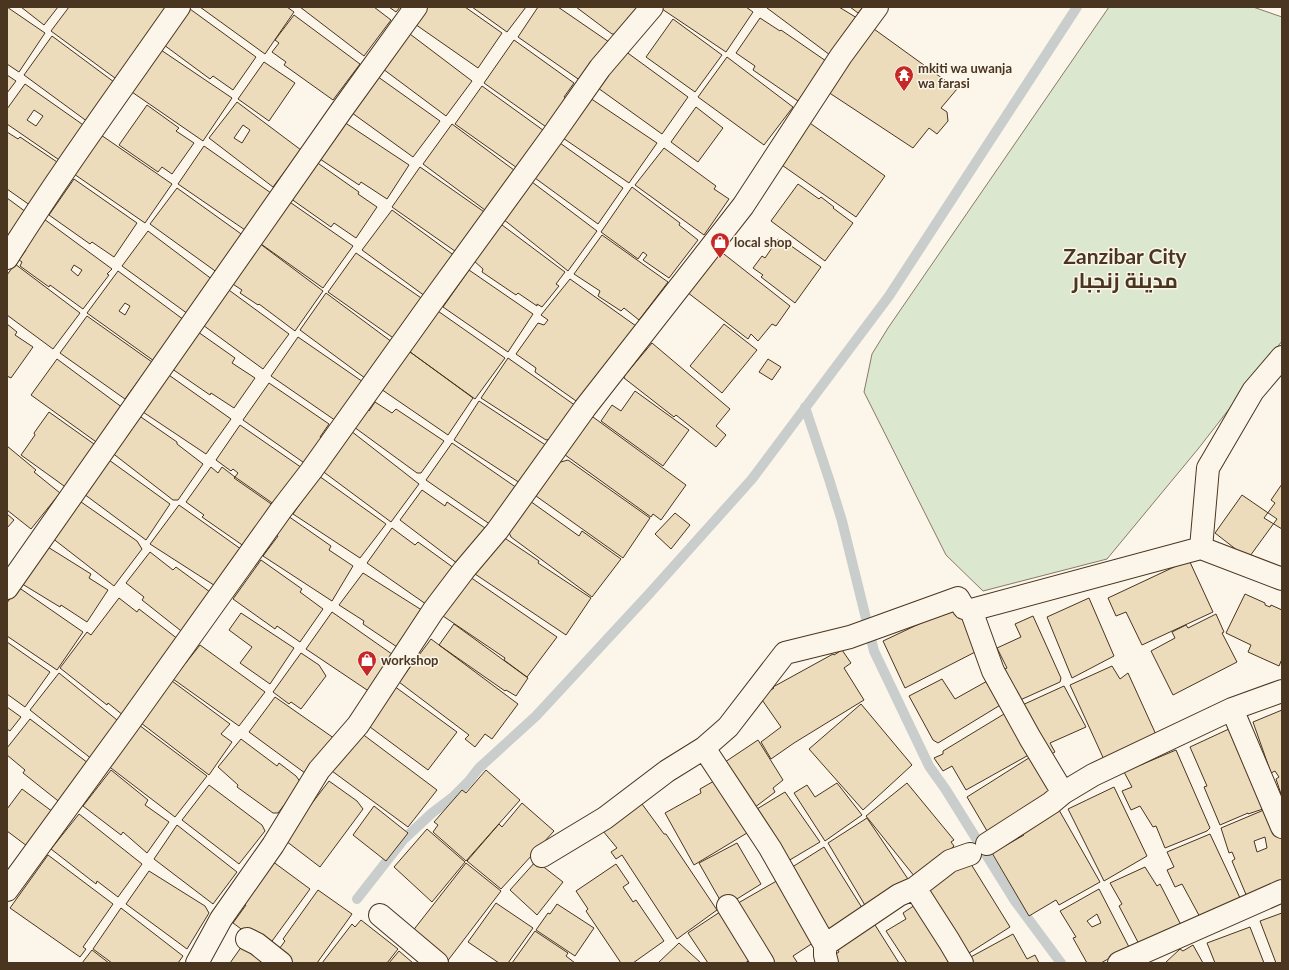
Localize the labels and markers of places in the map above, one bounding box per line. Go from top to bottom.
place label: mkiti wa uwanja wa farasi [918,60,1012,91]
temple icon: mkiti wa uwanja wa farasi [893,64,915,92]
shop icon: local shop [709,231,731,259]
place label: local shop [734,234,792,250]
shop icon: workshop [356,649,378,677]
place label: workshop [381,652,439,668]

